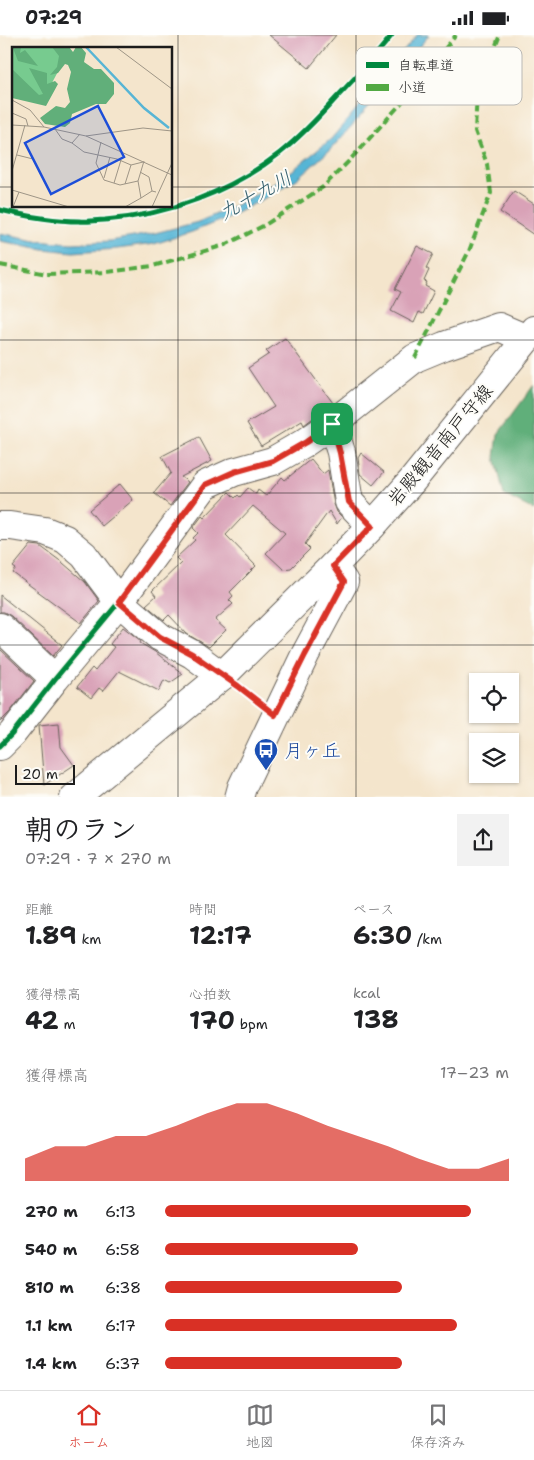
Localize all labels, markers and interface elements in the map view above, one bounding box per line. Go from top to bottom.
text: 07:29 [25,5,82,30]
inset map [12,47,172,207]
legend [356,47,522,105]
text: 自転車道 [398,56,454,74]
text: 小道 [398,78,426,96]
water label: 九十九川 [214,164,296,226]
street label: 岩殿観音南戸守線 [382,379,498,511]
pin [311,403,353,445]
icon: arrive [318,410,346,438]
map controls [469,673,519,783]
button: locate [469,673,519,723]
button: layers [469,733,519,783]
bus stop icon: 月ヶ丘 [253,737,279,771]
place label: 月ヶ丘 [284,738,341,763]
scale bar [15,763,75,786]
text: 20 m [22,765,58,783]
text: 朝のラン [25,810,137,848]
button: share [457,814,509,866]
text: 07:29 · 7 × 270 m [25,848,171,869]
text: 距離 [25,900,53,918]
text: 時間 [189,900,217,918]
text: ペース [353,900,394,918]
text: 1.89 [25,918,77,952]
text: 12:17 [189,918,252,952]
text: 6:30 [353,918,412,952]
text: km [77,930,101,948]
text: /km [412,930,442,948]
text: kcal [353,984,380,1002]
text: 獲得標高 [25,985,81,1003]
text: 心拍数 [189,985,231,1003]
text: 138 [353,1002,399,1036]
text: 42 [25,1003,59,1037]
text: 170 [189,1003,235,1037]
text: m [59,1015,75,1033]
text: bpm [235,1015,268,1033]
text: 17–23 m [440,1062,509,1083]
text: 獲得標高 [25,1065,89,1086]
text: 270 m [25,1201,78,1222]
text: 6:13 [105,1201,136,1222]
text: 540 m [25,1239,77,1260]
text: 6:58 [105,1239,140,1260]
text: 810 m [25,1277,74,1298]
text: 6:38 [105,1277,141,1298]
text: 1.1 km [25,1315,72,1336]
text: 6:17 [105,1315,136,1336]
text: 1.4 km [25,1353,77,1374]
text: 6:37 [105,1353,140,1374]
tab: ホーム [68,1401,110,1451]
tab: 地図 [246,1401,274,1451]
tab: 保存済み [410,1401,466,1451]

